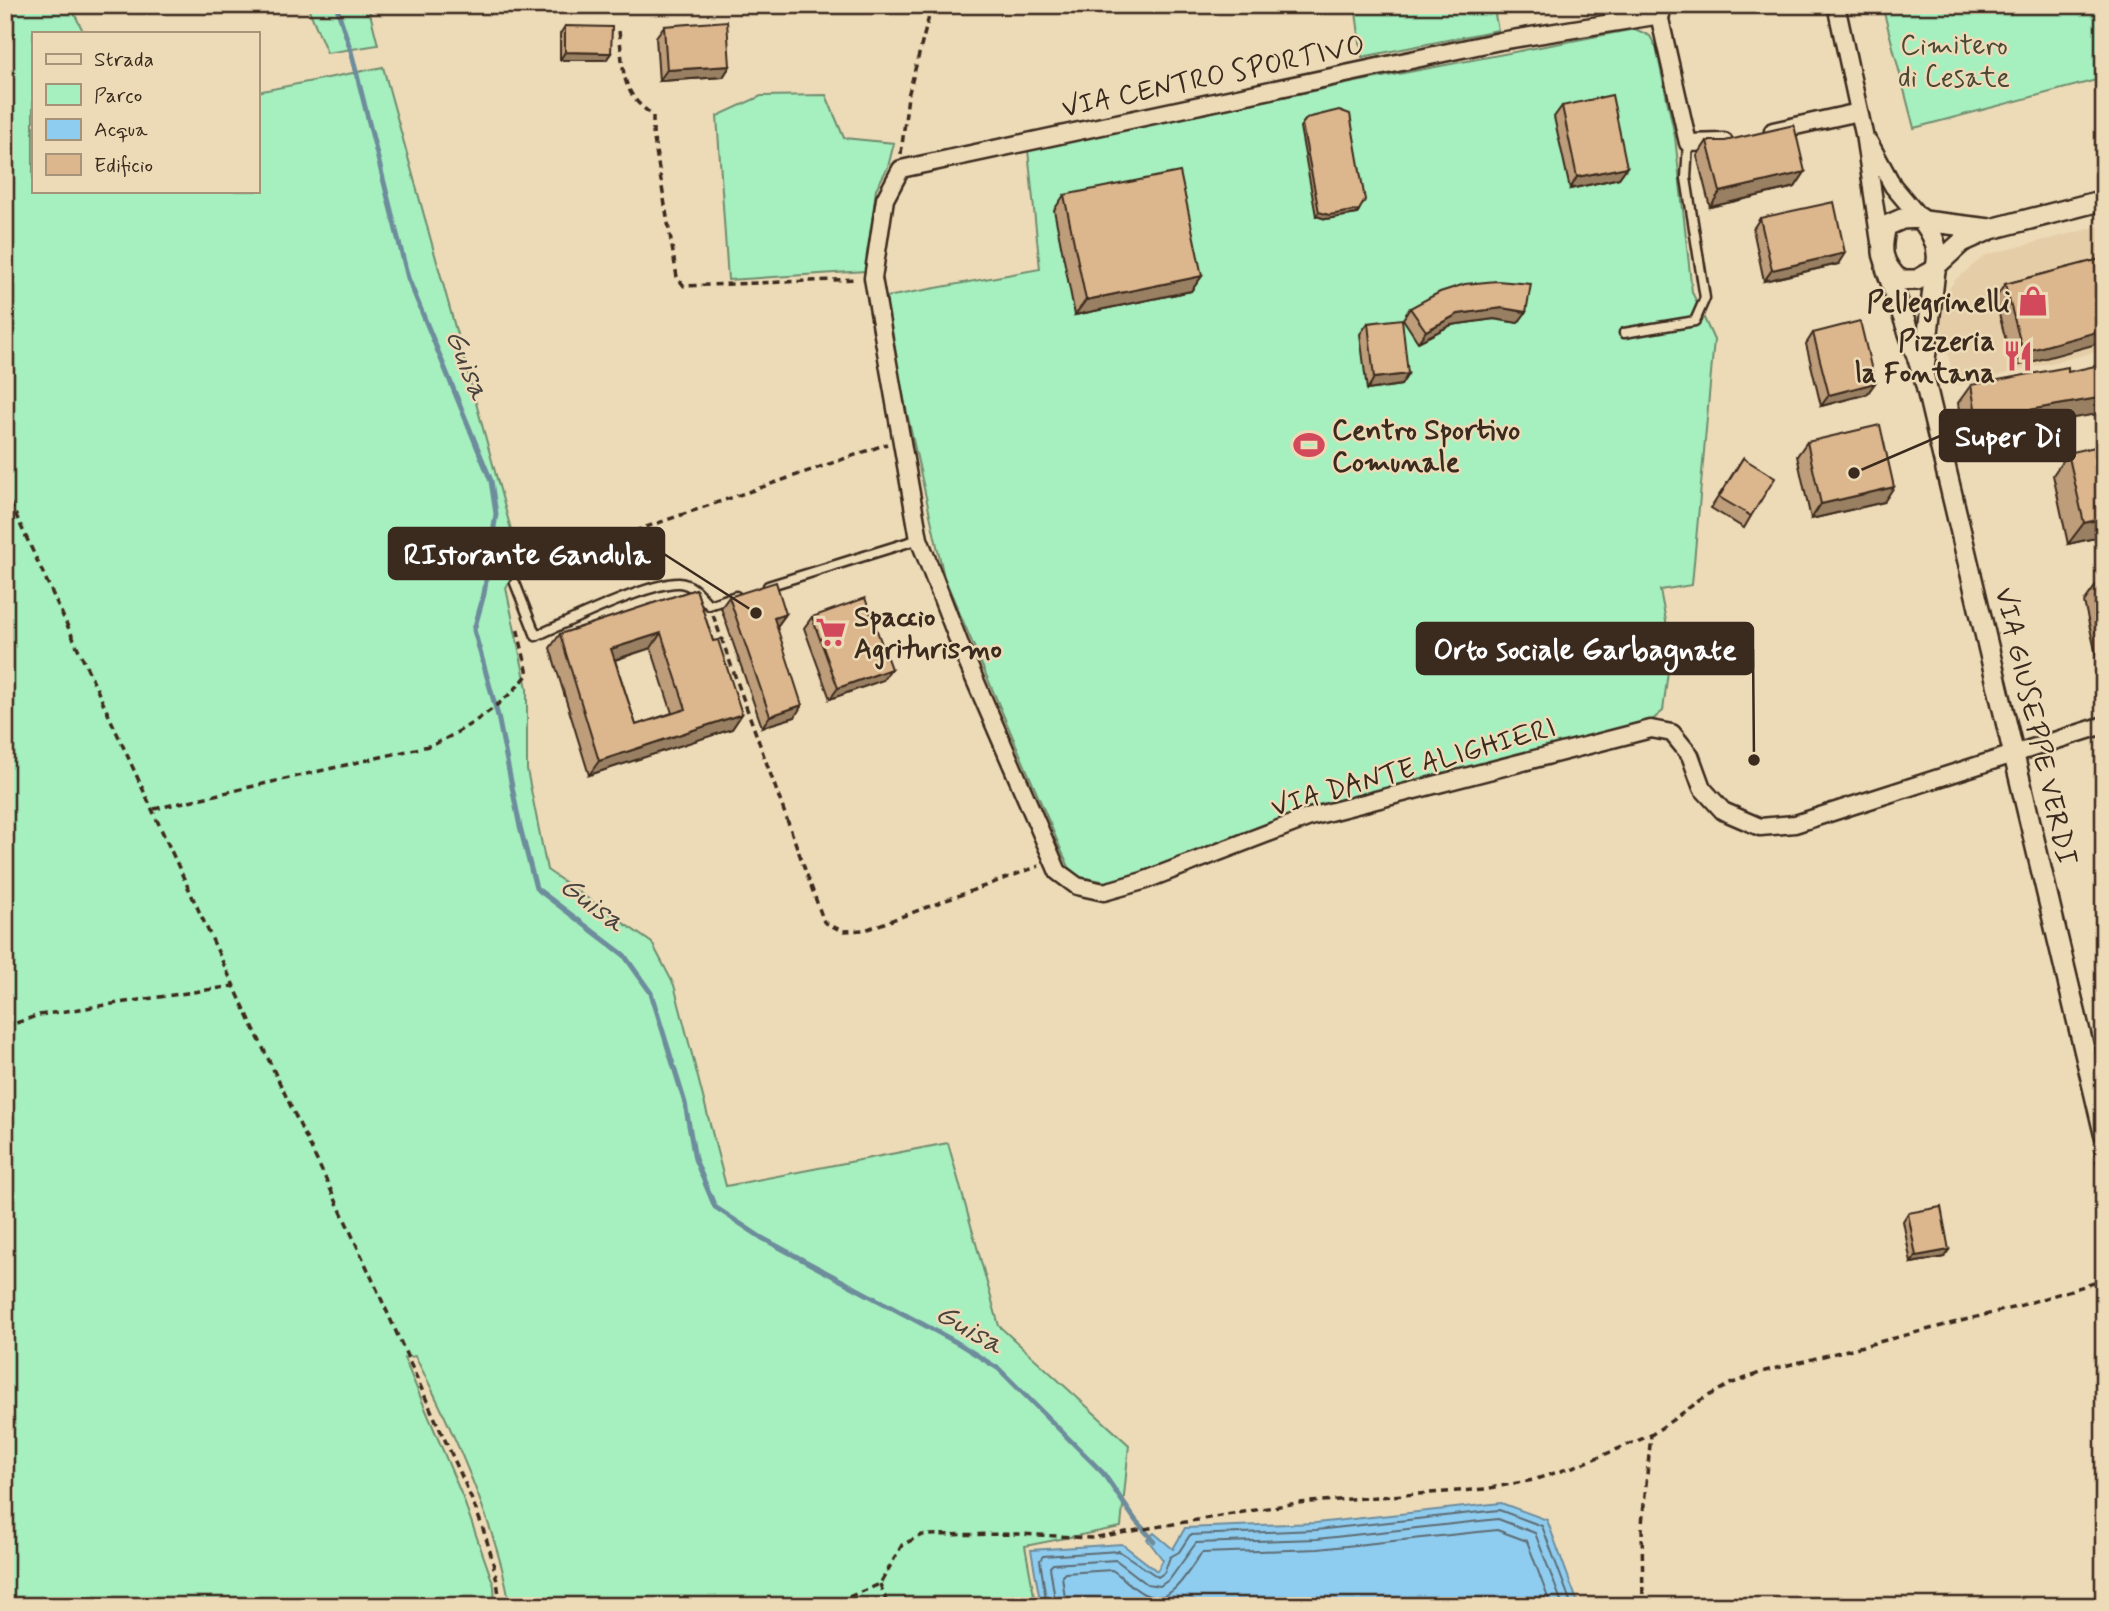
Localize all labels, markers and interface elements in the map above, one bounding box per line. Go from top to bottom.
street label: VIA CENTRO SPORTIVO [1059,27,1369,128]
park label: Cimitero di Cesate [1898,28,2010,97]
legend [32,32,259,192]
text: Strada [94,46,154,74]
text: Parco [94,82,142,110]
text: Acqua [94,116,148,144]
text: Edificio [94,152,153,180]
shop icon: Pellegrinelli [2016,284,2050,318]
place label: Pellegrinelli [1867,285,2010,323]
water label: Guisa [435,324,499,406]
place label: Pizzeria la Fontana [1855,324,1995,393]
restaurant icon: Pizzeria la Fontana [2001,339,2035,373]
callout: Super Di [1940,410,2075,461]
place label: Centro Sportivo Comunale [1332,413,1520,482]
text: Super Di [1955,418,2061,457]
sports icon: Centro Sportivo Comunale [1292,428,1326,462]
callout: RIstorante Gandula [389,528,664,579]
text: RIstorante Gandula [404,536,651,575]
street label: VIA GIUSEPPE VERDI [1985,584,2085,869]
place label: Spaccio Agriturismo [854,600,1002,670]
supermarket icon: Spaccio Agriturismo [814,615,848,649]
callout: Orto sociale Garbagnate [1417,623,1753,674]
text: Orto sociale Garbagnate [1433,631,1737,673]
street label: VIA DANTE ALIGHIERI [1267,710,1560,827]
water label: Guisa [551,867,634,942]
water label: Guisa [928,1294,1011,1365]

